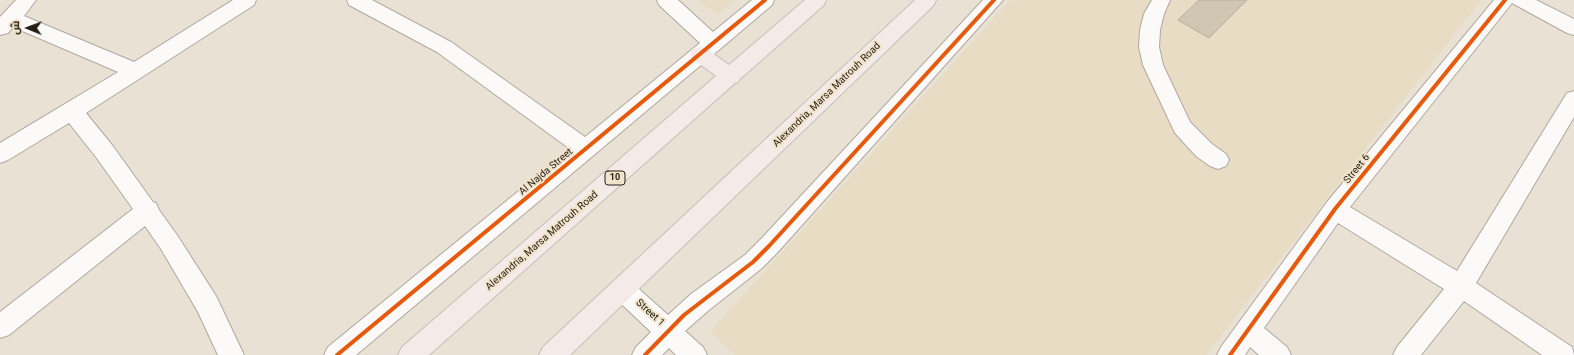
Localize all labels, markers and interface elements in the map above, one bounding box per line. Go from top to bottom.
north arrow [8,8,48,48]
text: ش [9,21,22,35]
street label: Alexandria, Marsa Matrouh Road [771,40,883,150]
street label: Al Najda Street [517,146,575,198]
street label: Street 6 [1341,152,1373,186]
road number: 10 [605,171,625,185]
street label: Alexandria, Marsa Matrouh Road [483,189,601,293]
street label: Street 1 [633,297,667,329]

